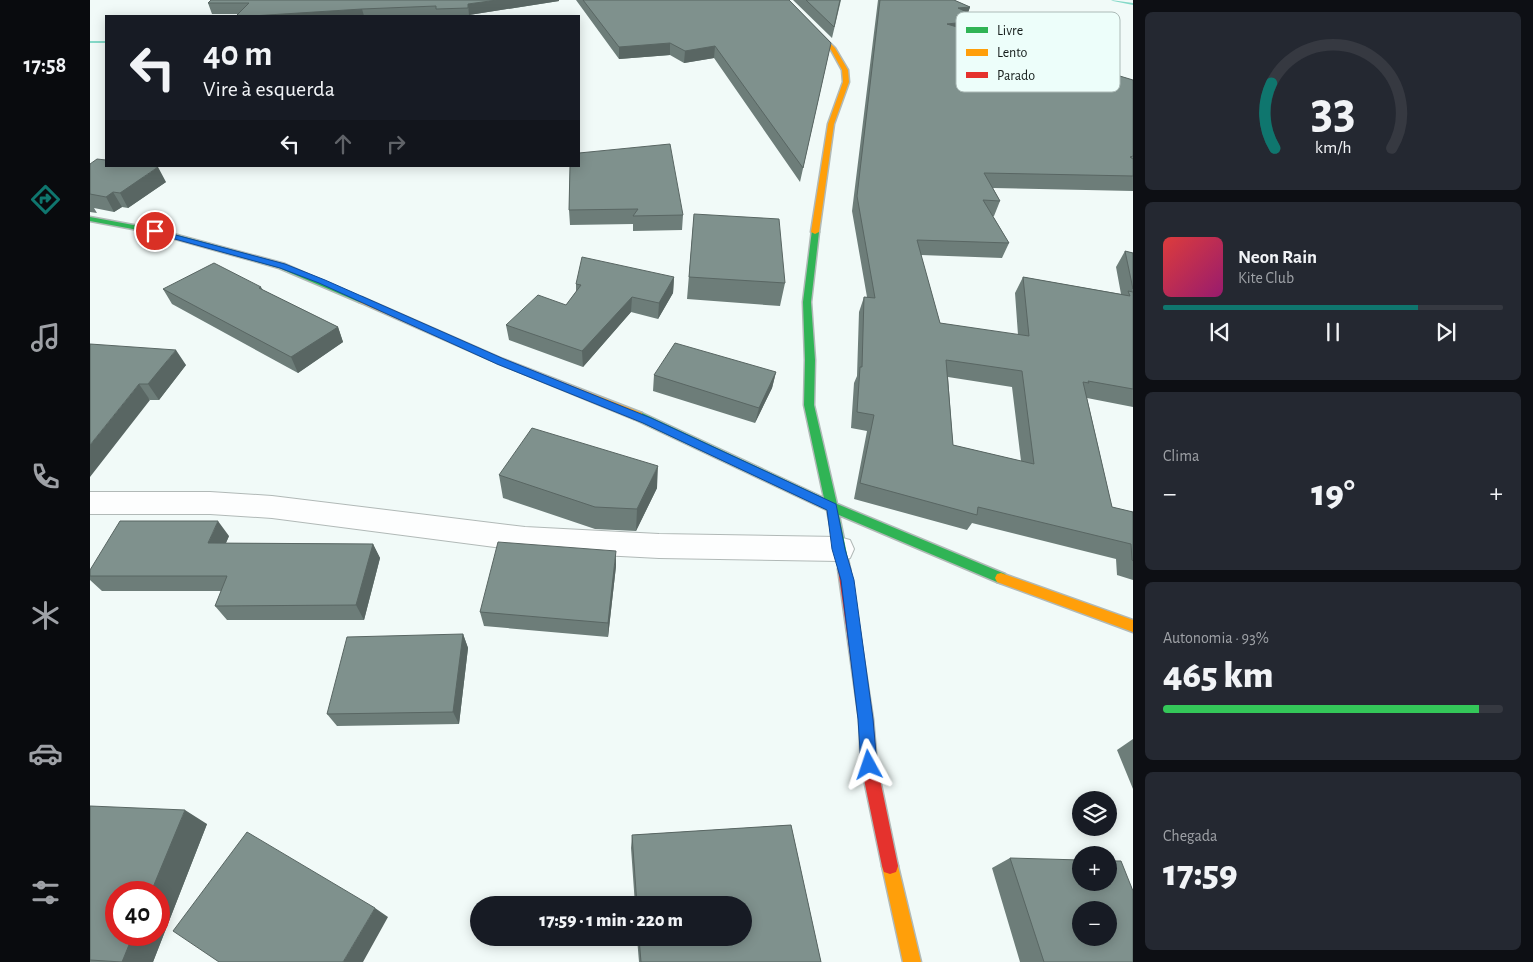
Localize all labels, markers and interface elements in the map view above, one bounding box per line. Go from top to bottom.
legend [956,12,1120,92]
text: Livre [997,24,1023,38]
icon: left [120,35,185,100]
text: 40 m [203,37,272,72]
text: Lento [997,46,1028,60]
text: 17:58 [24,54,66,76]
text: Parado [997,69,1035,83]
text: Vire à esquerda [203,78,335,100]
text: 33 [1311,85,1355,137]
icon: left [276,130,304,158]
icon: ahead [329,130,357,158]
icon: right [382,130,410,158]
text: km/h [1315,139,1351,157]
icon: directions [28,182,63,217]
pin [134,210,176,252]
icon: arrive [141,217,169,245]
text: Neon Rain [1238,248,1317,267]
text: Kite Club [1238,270,1294,286]
icon: previous [1206,318,1234,346]
icon: pause [1319,318,1347,346]
icon: next [1432,318,1460,346]
icon: music [28,320,63,355]
text: Clima [1163,448,1199,464]
icon: phone [28,459,63,494]
text: 19° [1311,475,1355,513]
text: − [1163,480,1176,508]
text: + [1490,480,1503,508]
icon: climate [28,598,63,633]
text: Autonomia · 93% [1163,630,1269,646]
text: 465 km [1163,657,1274,695]
icon: car [28,736,63,771]
position arrow [842,738,894,790]
map controls [1072,791,1117,946]
button: layers [1072,791,1117,836]
text: Chegada [1163,828,1218,844]
button: + [1072,846,1117,891]
text: 17:59 [1163,855,1238,893]
icon: filters [28,875,63,910]
speed limit sign: 40 [105,881,170,946]
button: − [1072,901,1117,946]
text: 17:59 · 1 min · 220 m [539,911,683,930]

